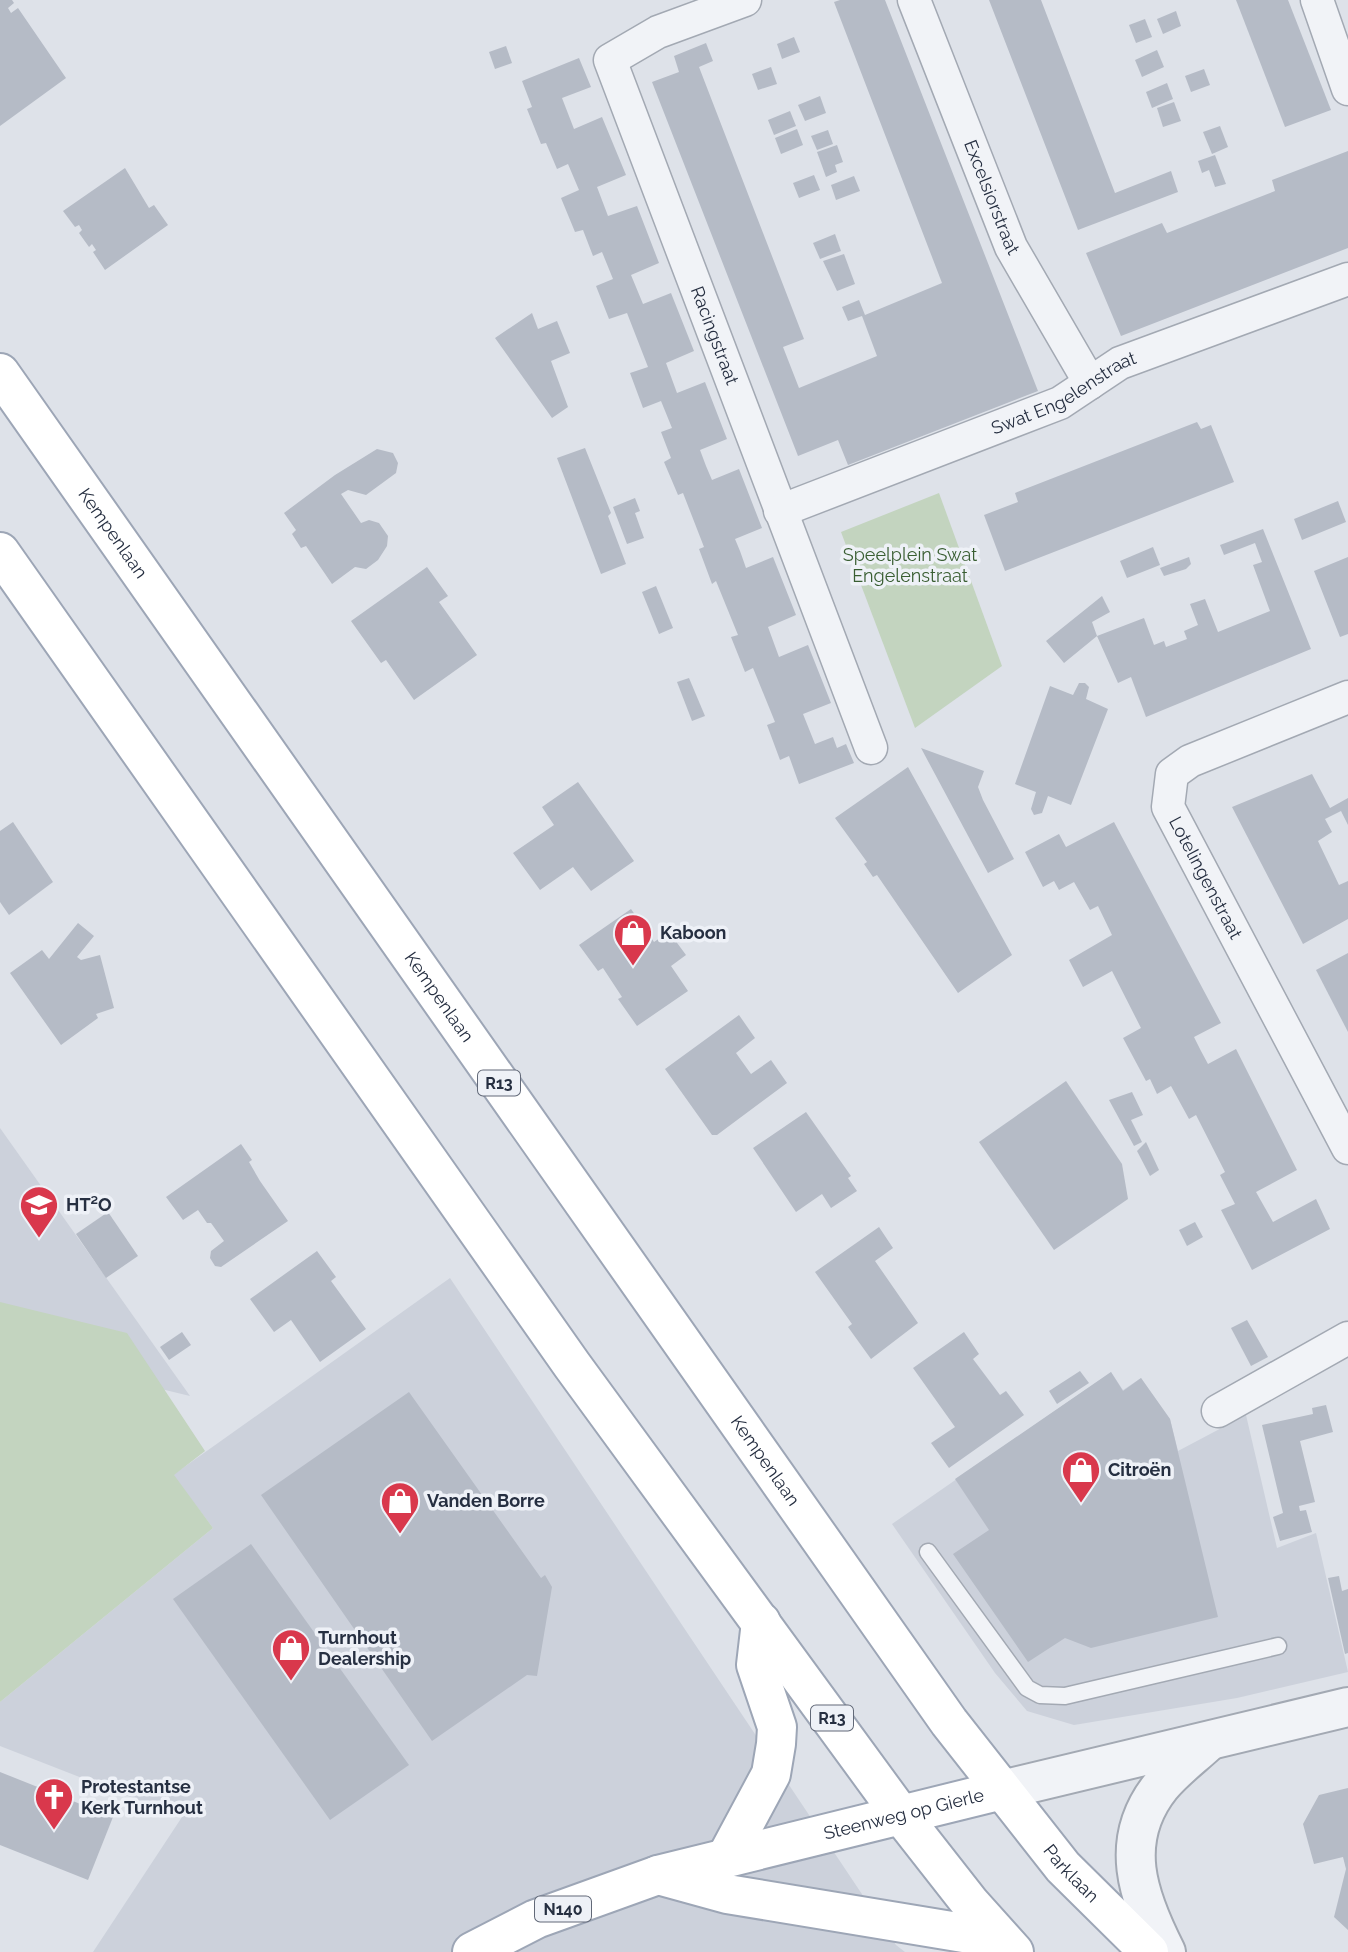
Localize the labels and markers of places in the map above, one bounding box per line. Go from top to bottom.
shop icon: Kaboon [612,912,654,967]
place label: Kaboon [660,922,726,943]
school or university icon: HT²O [18,1184,60,1239]
place label: HT²O [66,1194,112,1215]
shop icon: Citroën [1060,1449,1102,1504]
place label: Citroën [1108,1459,1171,1480]
shop icon: Vanden Borre [379,1480,421,1535]
place label: Vanden Borre [427,1490,545,1511]
shop icon: Turnhout Dealership [270,1627,312,1682]
place label: Turnhout Dealership [318,1627,411,1669]
church icon: Protestantse Kerk Turnhout [33,1776,75,1831]
place label: Protestantse Kerk Turnhout [81,1776,203,1818]

